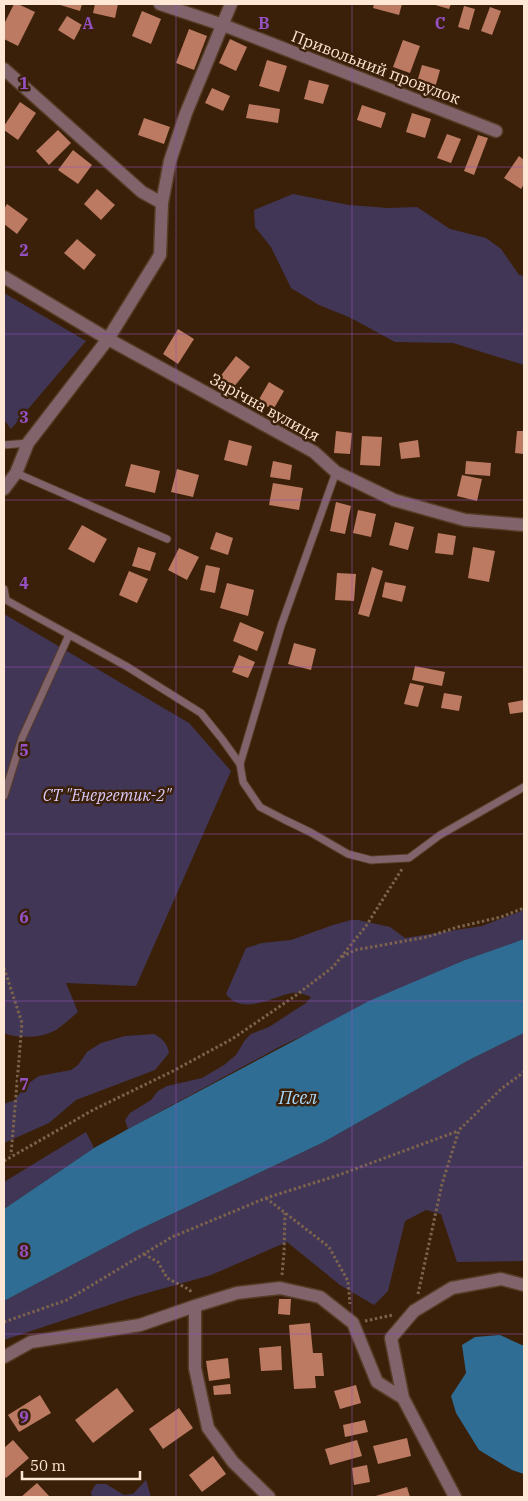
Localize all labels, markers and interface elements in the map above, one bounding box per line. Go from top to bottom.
text: A [82,13,94,33]
text: B [258,13,270,33]
text: C [435,13,445,33]
street label: Привольний провулок [289,26,464,109]
text: 1 [19,73,29,93]
text: 2 [19,240,29,260]
street label: Зарічна вулиця [206,368,324,446]
text: 3 [19,407,29,427]
text: 4 [19,573,29,593]
text: 5 [19,740,29,760]
park label: СТ "Енергетик-2" [43,785,173,805]
text: 6 [19,907,29,927]
text: 7 [19,1074,29,1094]
water label: Псел [278,1086,318,1109]
text: 8 [19,1241,29,1261]
text: 9 [19,1407,29,1427]
scale bar [22,1448,140,1480]
text: 50 m [30,1456,66,1475]

